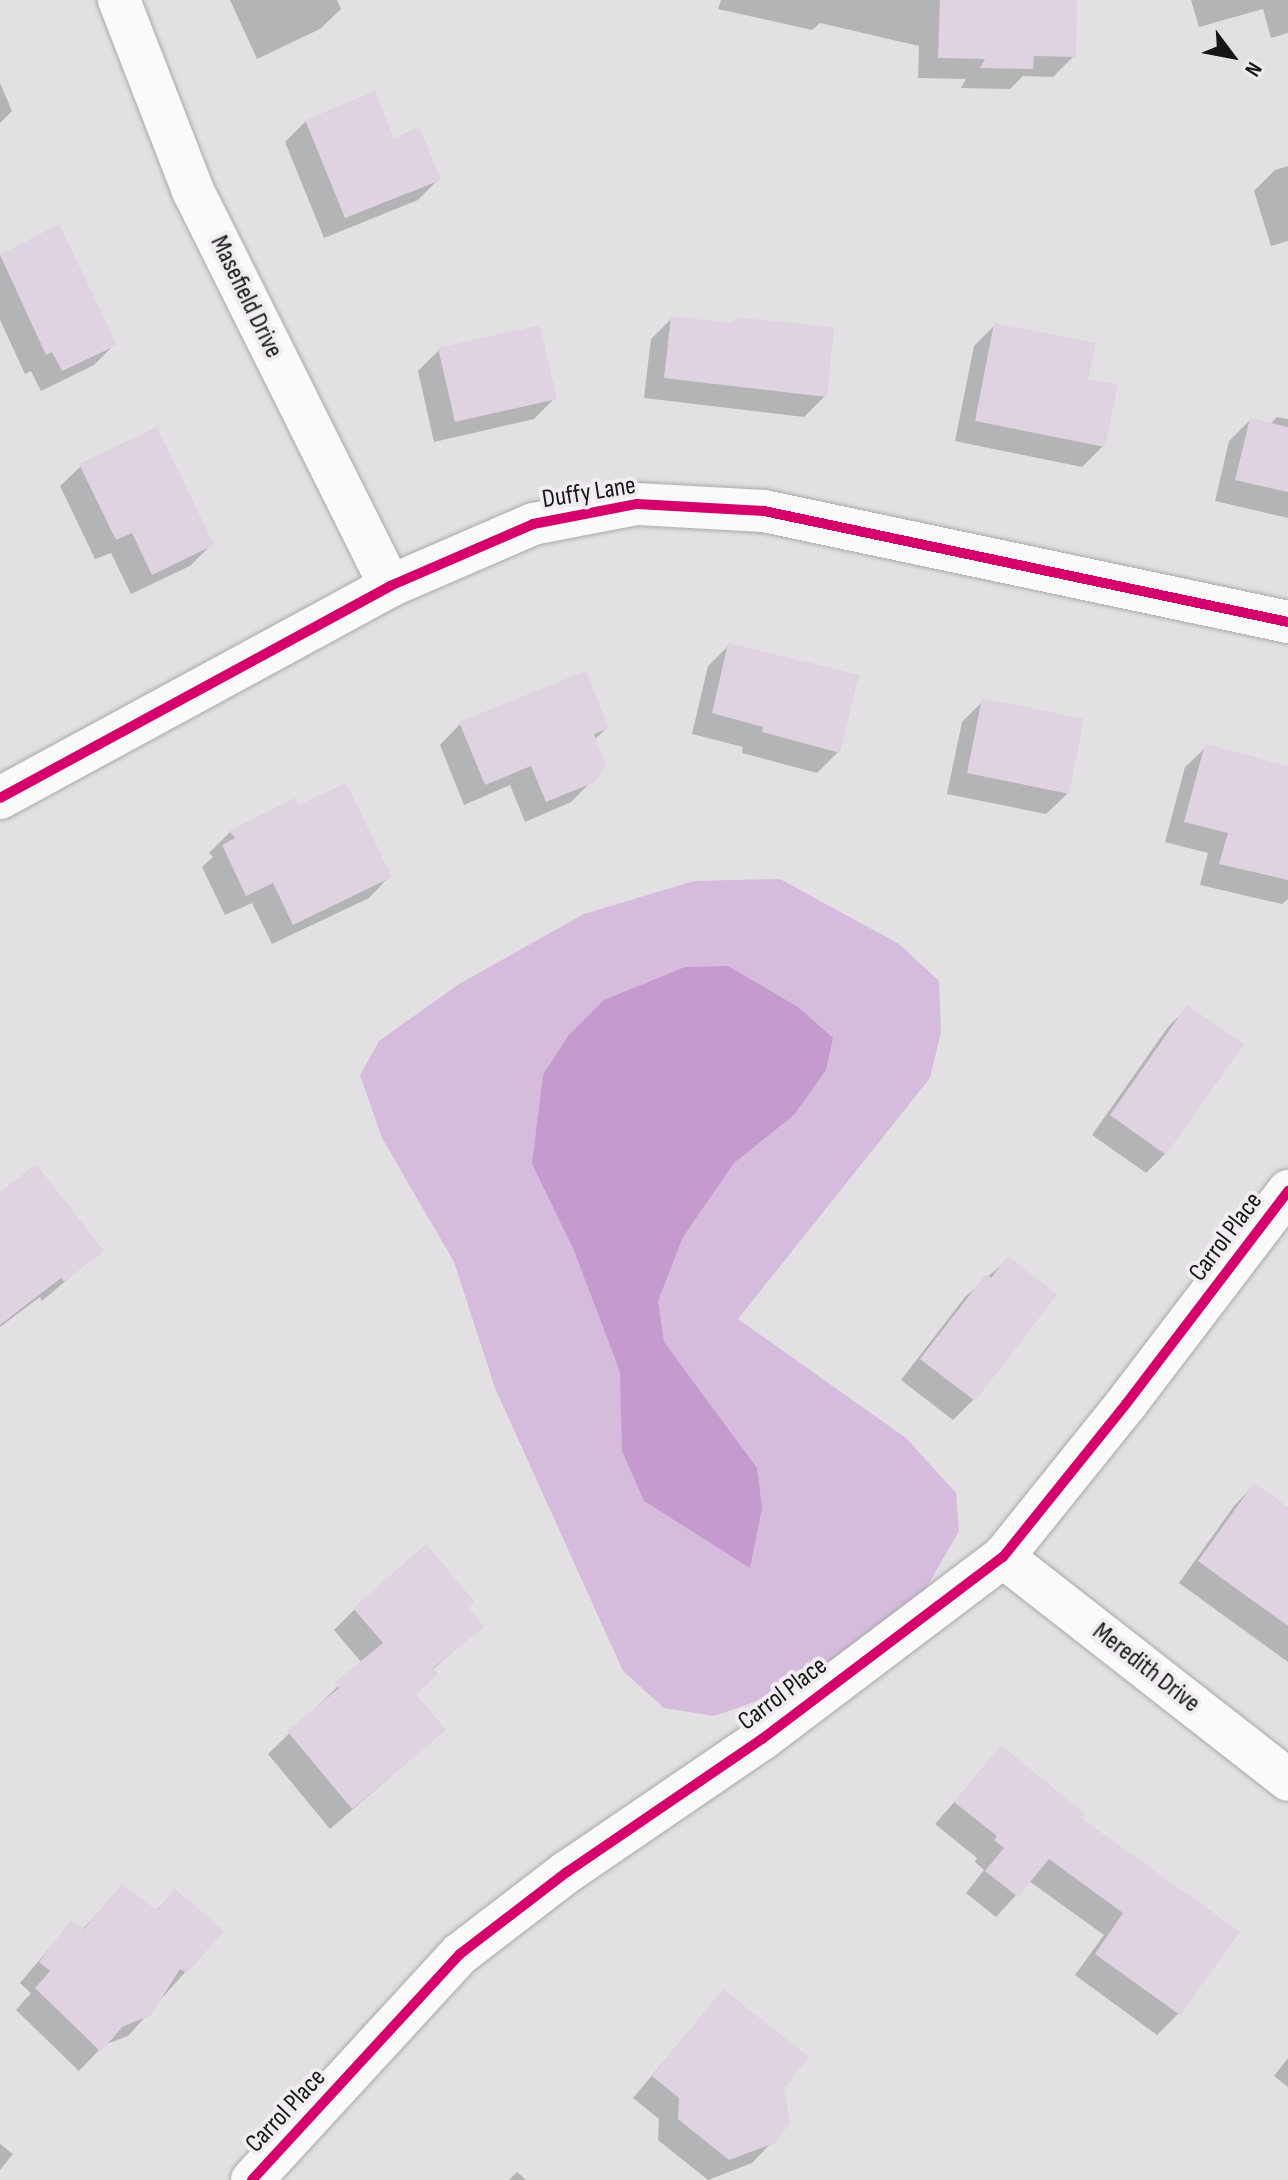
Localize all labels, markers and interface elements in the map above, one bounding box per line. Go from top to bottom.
north arrow [1192,16,1272,96]
text: N [1238,57,1267,81]
street label: Masefield Drive [203,231,289,363]
street label: Duffy Lane [540,470,638,516]
street label: Carrol Place [1183,1186,1269,1288]
street label: Meredith Drive [1086,1616,1206,1720]
street label: Carrol Place [732,1651,834,1737]
street label: Carrol Place [239,2063,333,2159]

